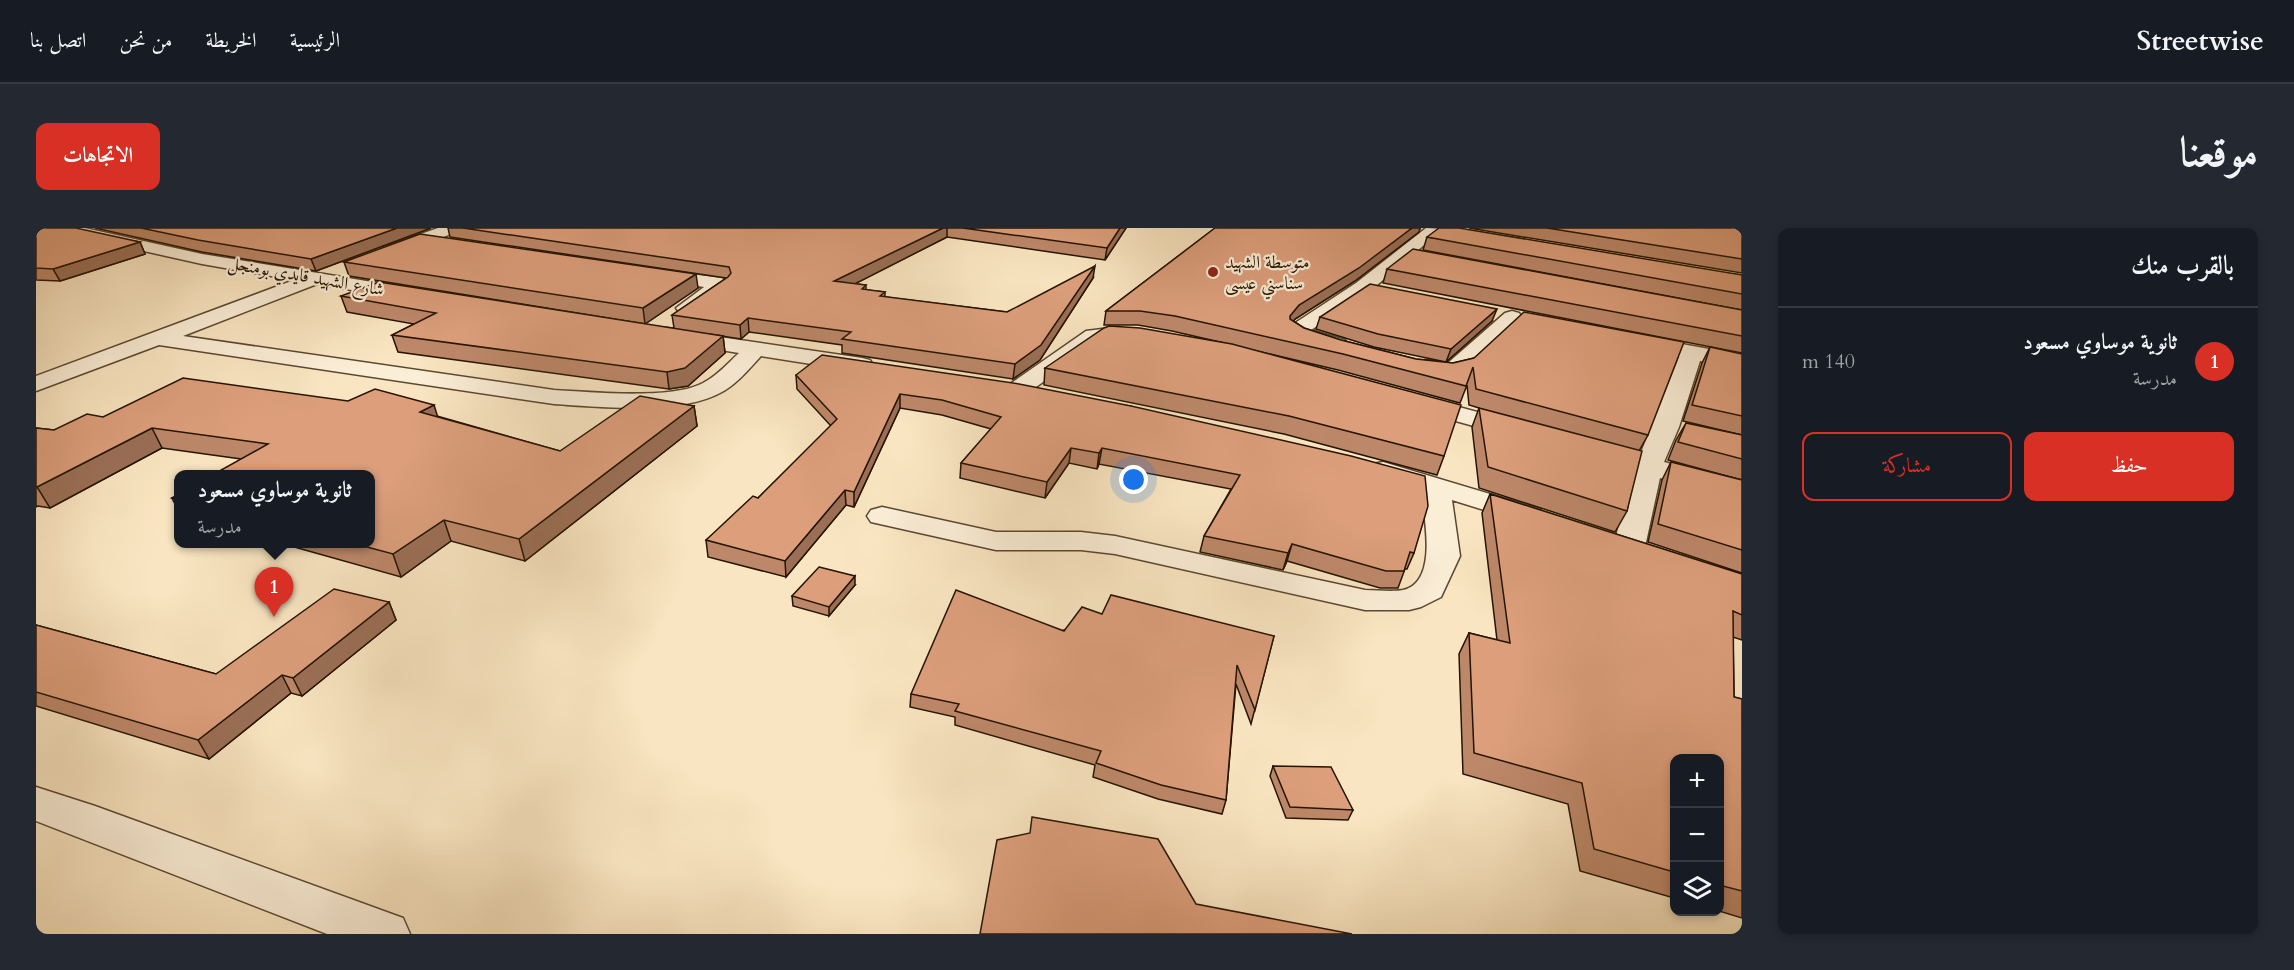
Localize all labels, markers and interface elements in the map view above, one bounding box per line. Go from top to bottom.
text: Streetwise [2136,22,2264,60]
text: اتصل بنا [30,26,86,55]
text: من نحن [119,26,173,55]
text: الخريطة [206,26,257,55]
text: الرئيسية [290,26,340,55]
button: الاتجاهات [36,123,160,190]
text: موقعنا [2180,124,2258,181]
text: بالقرب منك [2131,248,2234,283]
street label: شارع الشهيد قايدي بومنجل [226,250,386,304]
place label: متوسطة الشهيد سناسني عيسى [1225,250,1309,300]
marker: متوسطة الشهيد سناسني عيسى [1206,265,1220,279]
text: ثانوية موساوي مسعود [2023,327,2177,357]
text: 140 m [1802,348,1855,375]
text: 1 [2209,348,2220,375]
text: مدرسة [2133,365,2177,392]
button: مشاركة [1802,432,2012,501]
button: حفظ [2024,432,2234,501]
your location [1119,465,1148,494]
popup [174,470,375,548]
text: ثانوية موساوي مسعود [198,475,351,505]
text: مدرسة [198,513,242,540]
pin: 1 [254,568,294,617]
map controls [1670,754,1724,916]
button: + [1670,754,1724,808]
button: − [1670,808,1724,862]
button: layers [1670,862,1724,916]

